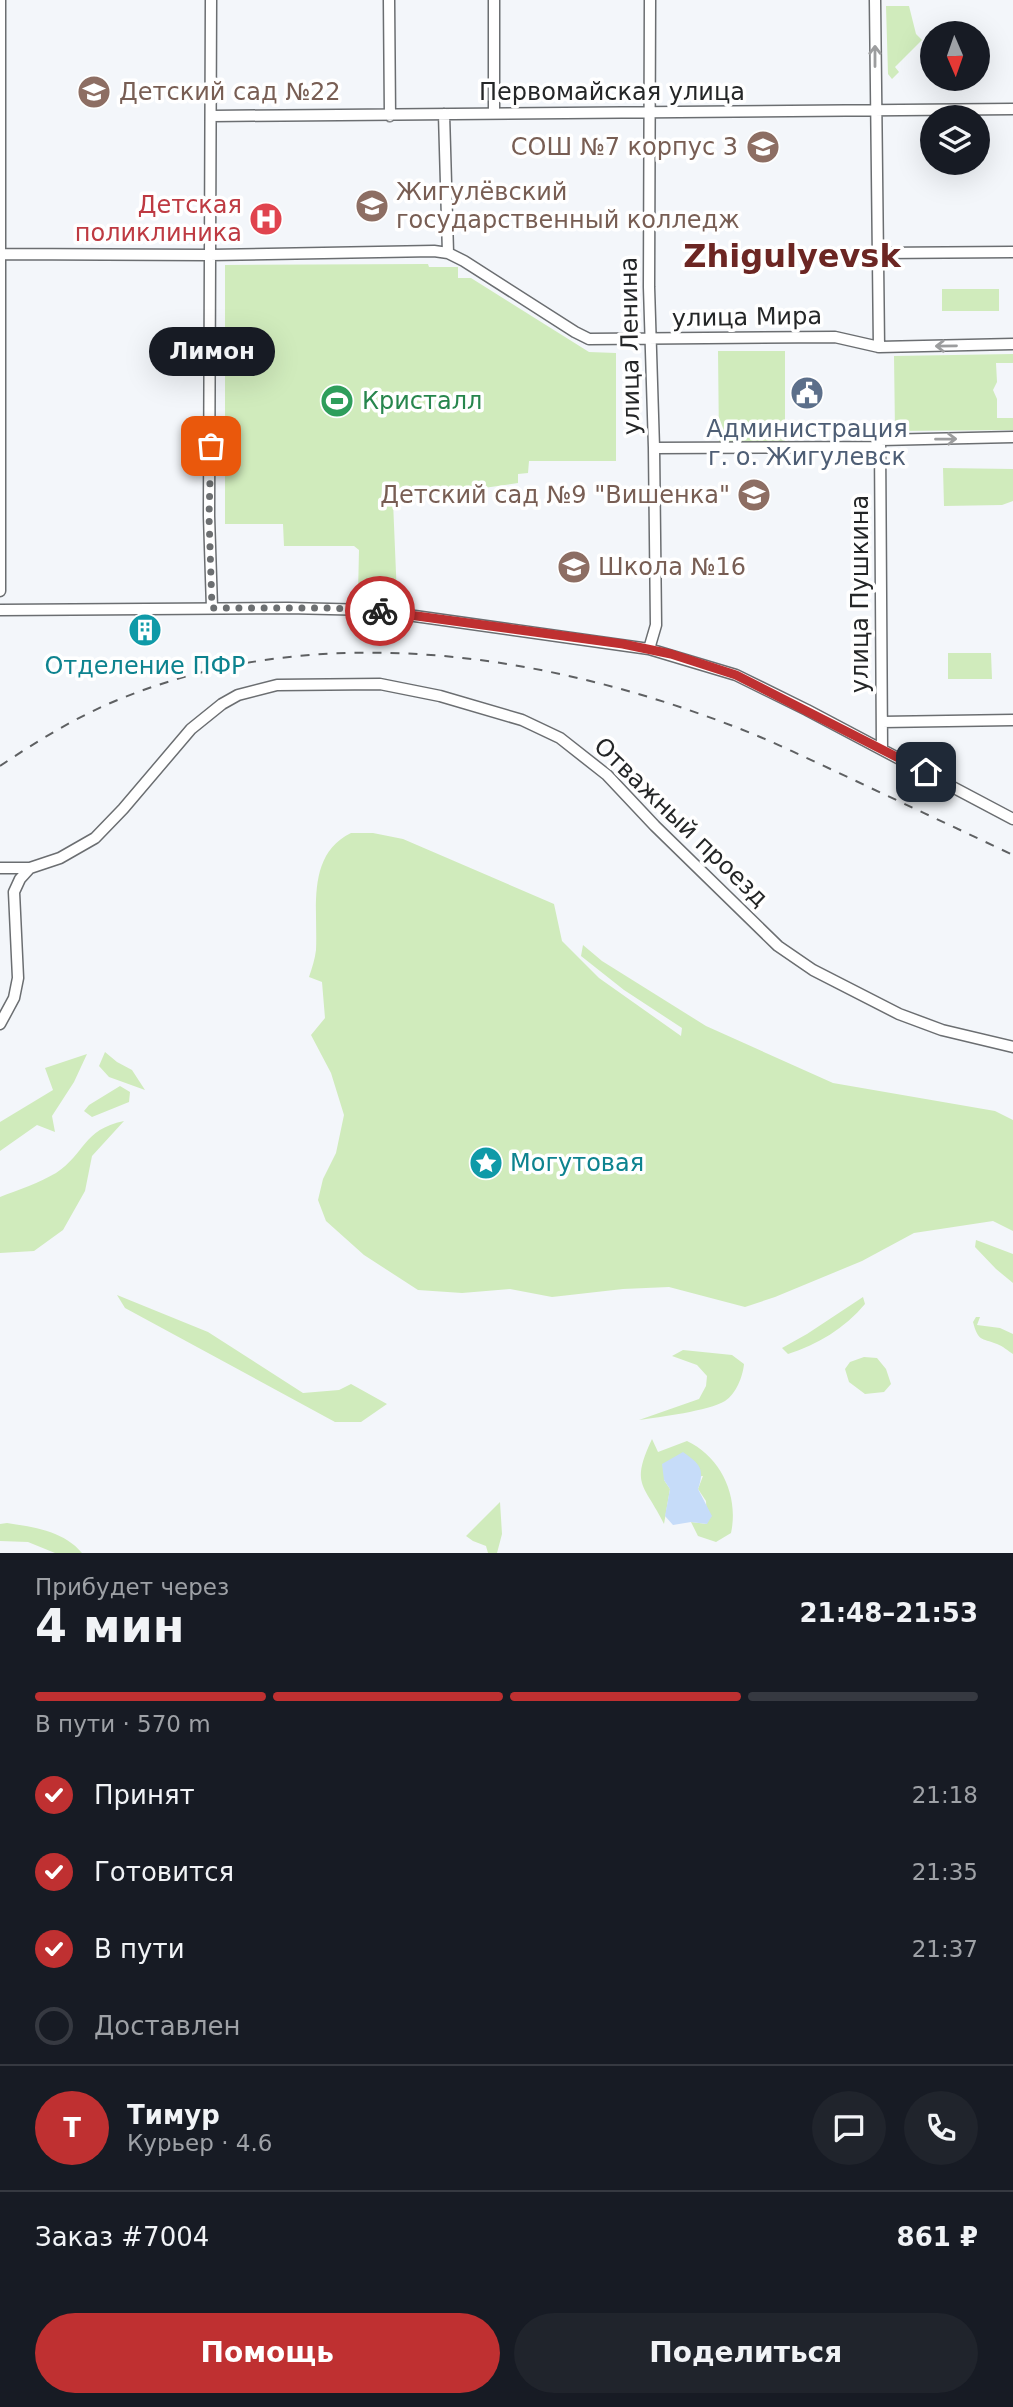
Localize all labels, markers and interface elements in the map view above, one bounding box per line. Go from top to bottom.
north arrow [920,21,990,91]
map controls [920,21,990,175]
one-way arrow [868,44,882,67]
school or university icon: Детский сад №22 [75,73,113,111]
place label: Детский сад №22 [119,78,341,106]
street label: Первомайская улица [479,78,745,106]
button: layers [920,105,990,175]
school or university icon: СОШ №7 корпус 3 [744,128,782,166]
place label: СОШ №7 корпус 3 [511,133,738,161]
place label: Жигулёвский государственный колледж [396,178,740,234]
school or university icon: Жигулёвский государственный колледж [353,187,391,225]
place label: Детская поликлиника [75,191,242,247]
hospital icon: Детская поликлиника [247,200,285,238]
district label: Zhigulyevsk [683,237,901,275]
street label: улица Ленина [614,257,646,435]
street label: улица Мира [672,302,822,332]
callout: Лимон [148,327,274,376]
text: Лимон [169,338,255,364]
one-way arrow [935,339,958,352]
public building icon: Администрация г. о. Жигулевск [788,374,826,412]
sports icon: Кристалл [318,382,356,420]
place label: Кристалл [362,387,482,415]
place label: Администрация г. о. Жигулевск [706,415,908,471]
pin [181,416,241,476]
icon: bag [192,427,230,465]
one-way arrow [935,432,958,445]
school or university icon: Детский сад №9 "Вишенка" [735,476,773,514]
place label: Детский сад №9 "Вишенка" [380,481,730,509]
street label: улица Пушкина [846,495,874,693]
school or university icon: Школа №16 [555,548,593,586]
place label: Школа №16 [598,553,746,581]
courier [345,576,415,646]
icon: bike [361,592,399,630]
building icon: Отделение ПФР [126,611,164,649]
place label: Отделение ПФР [44,652,246,680]
street label: Отважный проезд [588,732,774,912]
pin [896,742,956,802]
icon: home [907,753,945,791]
place icon: Могутовая [467,1144,505,1182]
place label: Могутовая [510,1149,644,1177]
text: Прибудет через [35,1574,229,1600]
text: 21:48–21:53 [799,1598,978,1628]
text: 4 мин [35,1599,185,1653]
text: В пути · 570 m [35,1711,211,1737]
icon: check [35,1776,73,1814]
text: Принят [94,1780,195,1810]
text: 21:18 [912,1782,978,1808]
icon: check [35,1853,73,1891]
text: Готовится [94,1857,234,1887]
text: 21:35 [912,1859,978,1885]
icon: check [35,1930,73,1968]
text: В пути [94,1934,185,1964]
text: 21:37 [912,1936,978,1962]
text: Доставлен [94,2011,241,2041]
button: chat [812,2091,886,2165]
button: phone [904,2091,978,2165]
text: Тимур [127,2100,220,2130]
text: Т [63,2113,81,2143]
text: Курьер · 4.6 [127,2130,272,2156]
text: Заказ #7004 [35,2222,209,2252]
text: 861 ₽ [897,2222,978,2252]
button: Помощь [35,2313,500,2393]
button: Поделиться [514,2313,978,2393]

